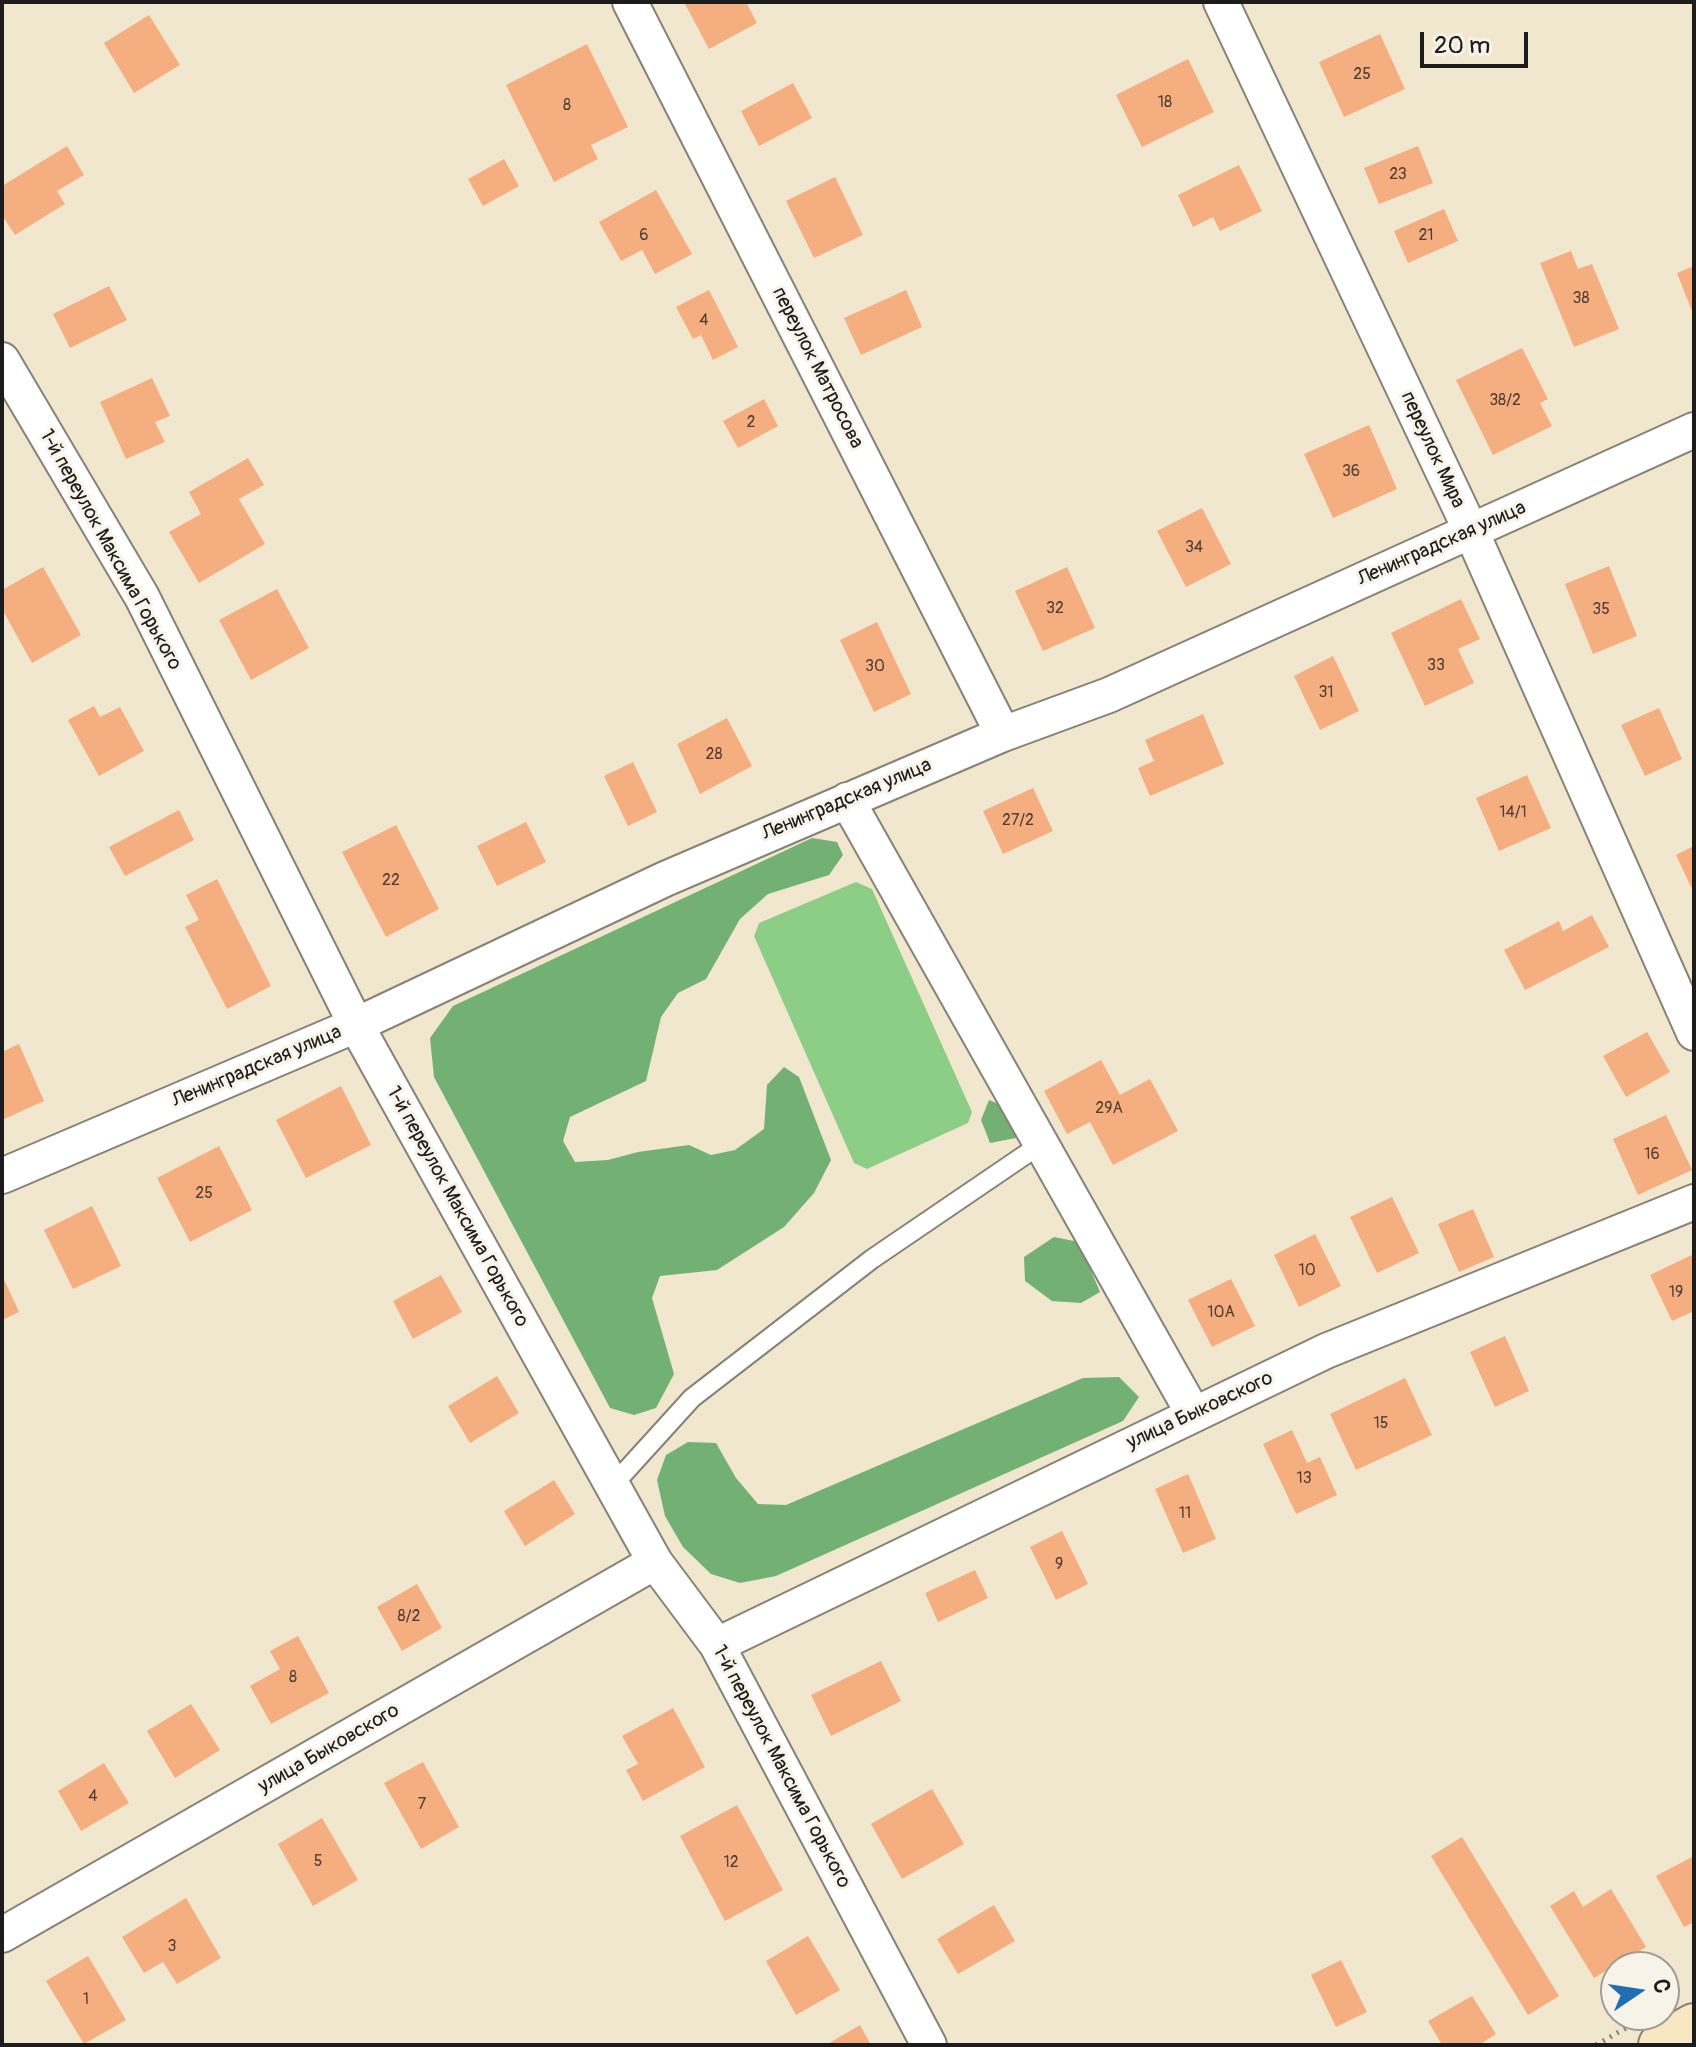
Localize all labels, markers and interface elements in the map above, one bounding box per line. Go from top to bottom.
scale bar [1424,16,1532,66]
text: 20 m [1434,31,1490,60]
house number: 25 [1353,65,1371,85]
house number: 18 [1158,93,1172,113]
house number: 8 [563,96,571,116]
house number: 23 [1389,165,1407,185]
house number: 6 [639,226,649,246]
house number: 21 [1418,226,1434,246]
street label: переулок Матросова [766,283,868,453]
house number: 38 [1573,289,1589,309]
house number: 4 [699,311,709,331]
street label: переулок Мира [1395,388,1469,512]
house number: 38/2 [1489,391,1521,411]
house number: 2 [747,413,755,433]
street label: 1-й переулок Максима Горького [34,425,186,675]
house number: 36 [1342,462,1360,482]
street label: Ленинградская улица [1354,496,1530,592]
house number: 34 [1185,538,1203,558]
house number: 32 [1046,599,1064,619]
house number: 35 [1592,600,1610,620]
house number: 33 [1427,656,1445,676]
house number: 30 [865,657,885,677]
house number: 31 [1318,683,1334,703]
house number: 28 [705,745,723,765]
street label: Ленинградская улица [759,753,935,847]
house number: 14/1 [1499,803,1527,823]
house number: 27/2 [1002,811,1034,831]
house number: 22 [382,871,400,891]
street label: Ленинградская улица [169,1020,345,1114]
street label: 1-й переулок Максима Горького [381,1082,533,1332]
house number: 29А [1095,1099,1123,1119]
house number: 16 [1644,1145,1660,1165]
house number: 25 [195,1184,213,1204]
house number: 10 [1298,1261,1316,1281]
house number: 19 [1669,1283,1683,1303]
house number: 10А [1207,1303,1235,1323]
street label: улица Быковского [1123,1367,1277,1455]
house number: 15 [1374,1414,1388,1434]
house number: 13 [1296,1469,1312,1489]
house number: 11 [1179,1504,1191,1524]
house number: 9 [1055,1555,1063,1575]
house number: 8/2 [398,1607,420,1627]
street label: 1-й переулок Максима Горького [707,1641,855,1893]
house number: 8 [289,1668,297,1688]
street label: улица Быковского [254,1699,404,1799]
house number: 4 [88,1787,98,1807]
house number: 7 [418,1795,426,1815]
house number: 5 [314,1852,322,1872]
house number: 12 [723,1853,739,1873]
house number: 3 [168,1937,176,1957]
north arrow [1600,1951,1680,2031]
text: С [1646,1976,1677,1996]
house number: 1 [83,1990,89,2010]

